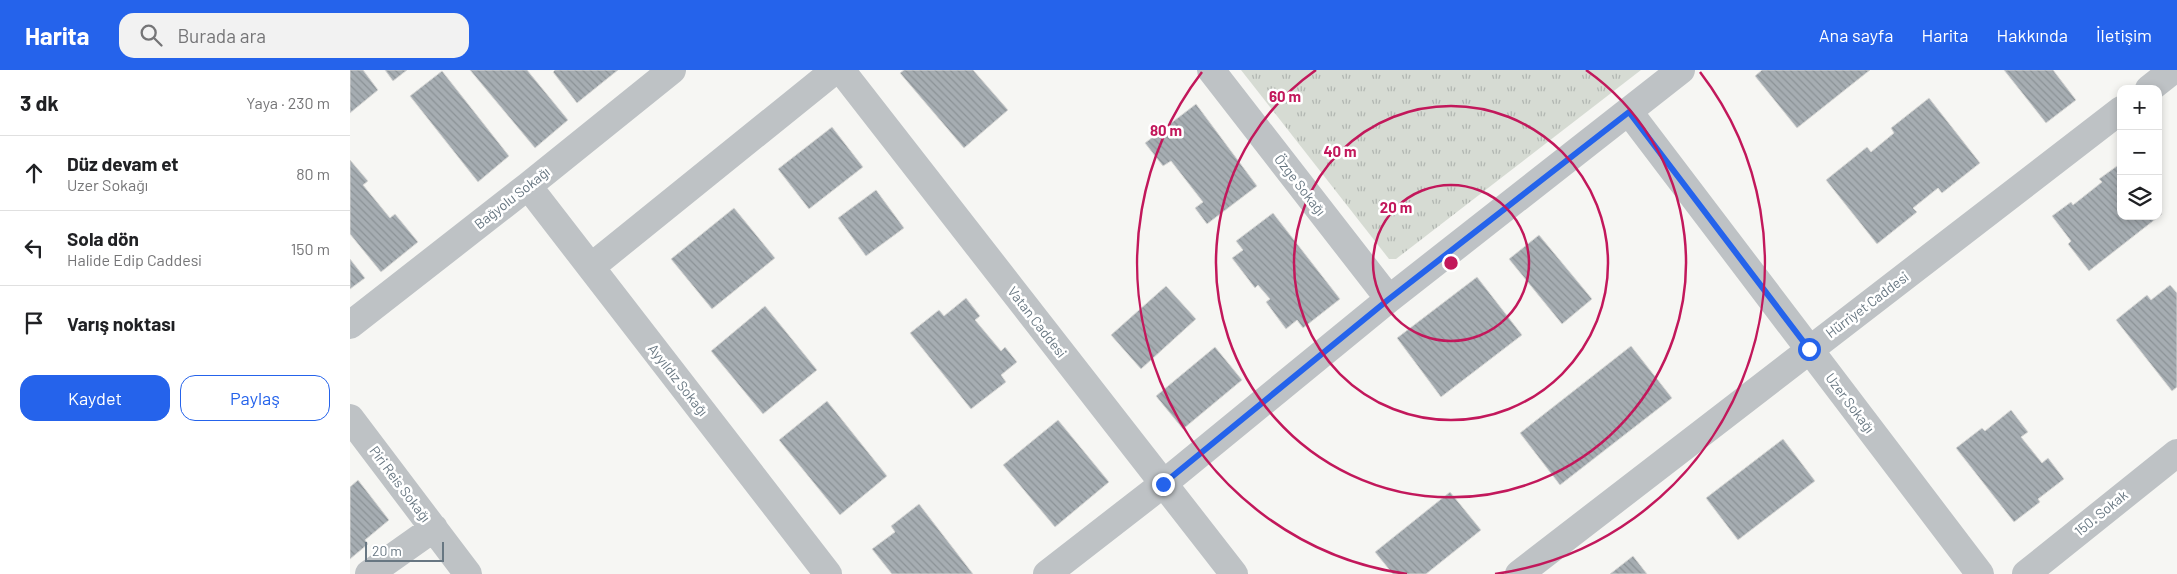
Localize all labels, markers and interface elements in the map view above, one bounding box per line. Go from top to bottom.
search box [119,13,469,58]
text: Harita [25,21,89,50]
icon: search [137,21,165,49]
text: Burada ara [177,24,266,47]
text: Ana sayfa [1819,24,1893,46]
text: Harita [1921,24,1969,46]
text: Hakkında [1997,24,2068,46]
text: İletişim [2096,24,2152,46]
map controls [2117,85,2162,220]
button: + [2117,85,2162,130]
text: 60 m [1269,87,1301,105]
text: 3 dk [20,90,59,115]
text: Yaya · 230 m [246,93,330,112]
text: 80 m [1150,121,1182,139]
button: − [2117,130,2162,175]
text: 40 m [1323,142,1357,160]
street label: Özge Sokağı [1271,151,1330,219]
text: Düz devam et [67,152,179,175]
icon: ahead [20,159,48,187]
street label: Bağyolu Sokağı [471,163,553,232]
text: 80 m [296,164,330,183]
text: Uzer Sokağı [67,175,148,194]
button: layers [2117,175,2162,220]
text: 20 m [1380,198,1412,216]
text: Sola dön [67,227,139,250]
icon: left [20,234,48,262]
text: 150 m [291,239,330,258]
text: Halide Edip Caddesi [67,250,202,269]
centre of rings [1442,254,1460,272]
street label: Hürriyet Caddesi [1822,268,1911,341]
street label: Vatan Caddesi [1004,283,1070,360]
icon: arrive [20,309,48,337]
text: Varış noktası [67,312,175,335]
route start [1798,338,1821,361]
street label: Ayyıldız Sokağı [645,340,712,419]
street label: Uzer Sokağı [1822,369,1879,436]
button: Kaydet [20,375,170,421]
button: Paylaş [180,375,330,421]
street label: Piri Reis Sokağı [366,442,435,525]
route end [1152,473,1175,496]
street label: 150. Sokak [2071,486,2131,539]
scale bar [365,539,444,562]
text: 20 m [372,542,402,559]

